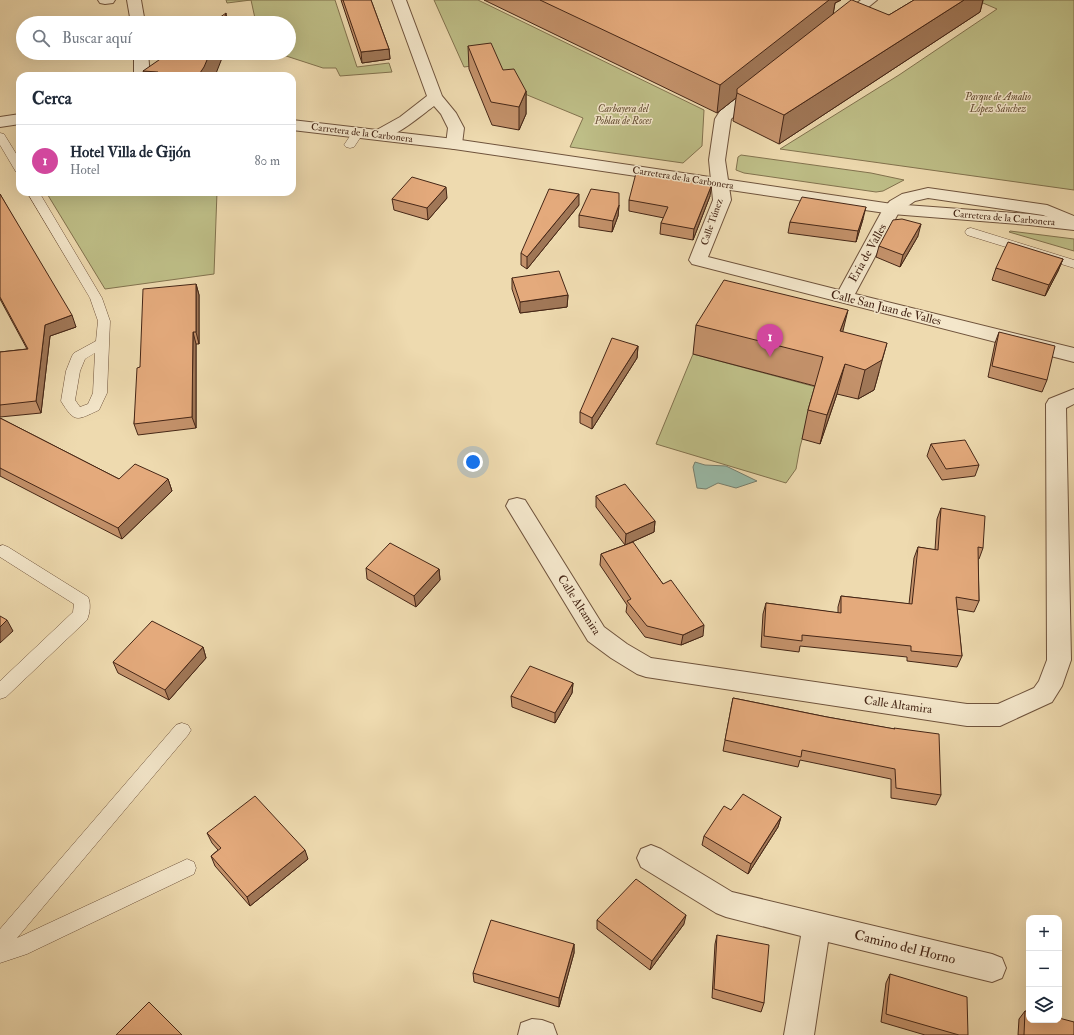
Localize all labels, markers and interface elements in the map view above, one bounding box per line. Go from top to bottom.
search box [16,16,296,60]
icon: search [30,27,52,49]
text: Buscar aquí [62,29,131,48]
text: Cerca [32,88,72,109]
park label: Parque de Amalio López Sánchez [964,91,1031,115]
park label: Carbayera del Poblau de Roces [593,103,652,127]
street label: Carretera de la Carbonera [310,121,414,145]
text: Hotel Villa de Gijón [70,143,191,162]
text: 1 [43,153,47,169]
text: 80 m [254,153,280,169]
text: Hotel [70,162,100,178]
street label: Carretera de la Carbonera [632,164,735,192]
street label: Calle Túnez [698,197,726,247]
street label: Carretera de la Carbonera [952,208,1056,229]
street label: Eria de Valles [846,221,890,285]
street label: Calle San Juan de Valles [829,287,943,329]
pin: 1 [757,324,783,357]
your location [463,452,483,472]
street label: Calle Altamira [554,572,605,639]
street label: Calle Altamira [863,693,934,717]
map controls [1026,915,1062,1023]
button: + [1026,915,1062,951]
street label: Camino del Horno [853,926,958,968]
button: − [1026,951,1062,987]
button: layers [1026,987,1062,1023]

